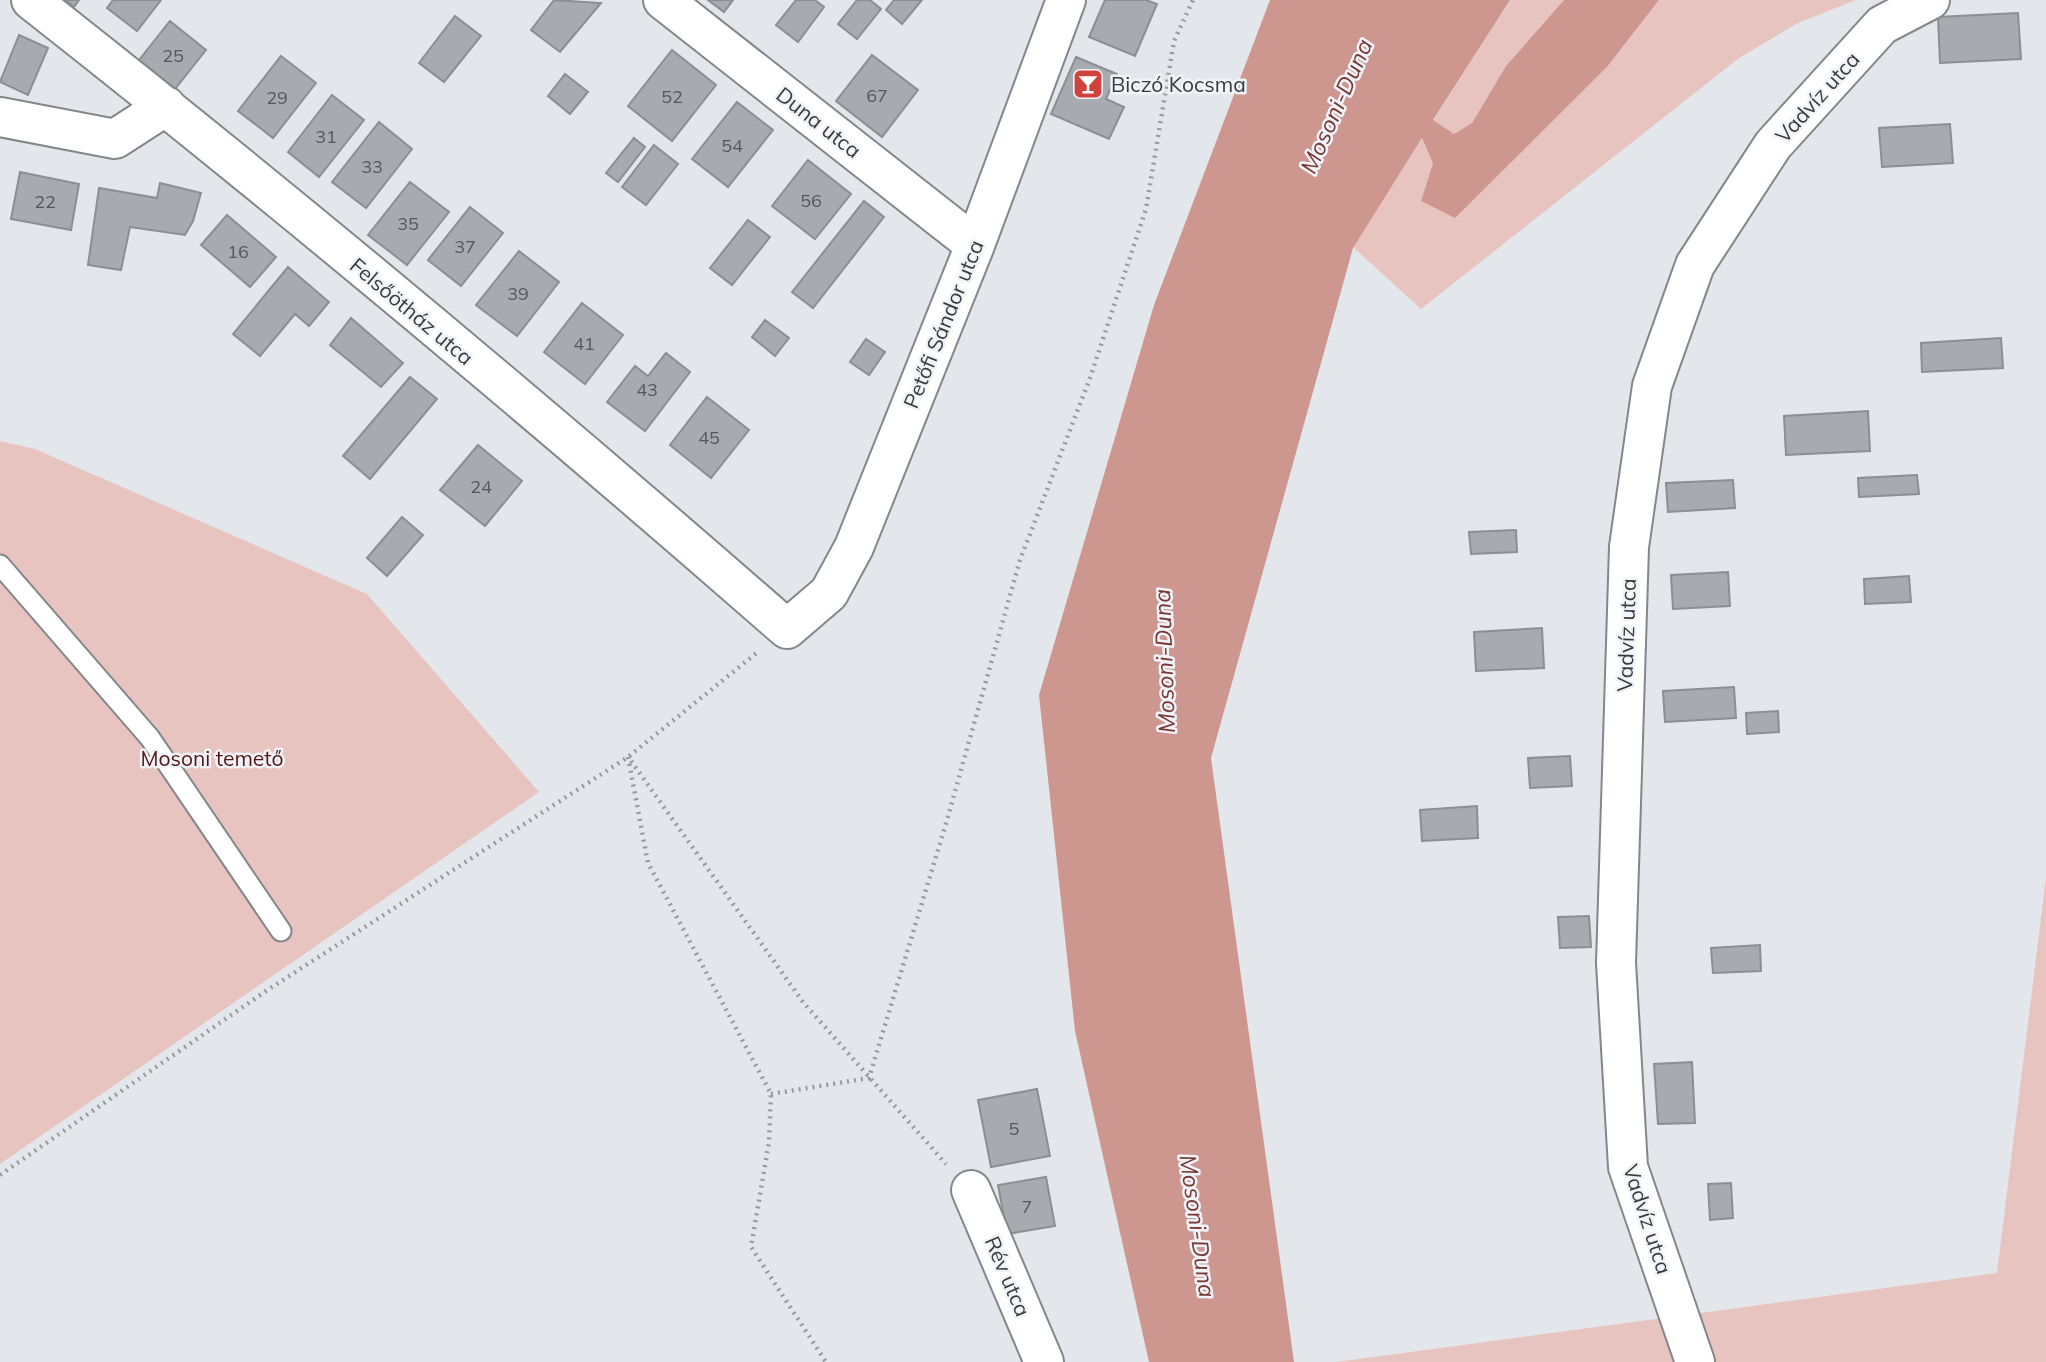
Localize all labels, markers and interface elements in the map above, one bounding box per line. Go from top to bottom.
water label: Mosoni-Duna [1293,34,1379,178]
house number: 25 [162,44,184,67]
street label: Vadvíz utca [1769,46,1865,148]
bar icon: Biczó Kocsma [1071,67,1105,101]
place label: Biczó Kocsma [1111,71,1246,97]
street label: Duna utca [771,81,867,163]
house number: 67 [866,84,888,107]
house number: 52 [661,85,683,108]
house number: 29 [266,86,288,109]
house number: 31 [315,125,337,148]
house number: 54 [721,134,743,157]
house number: 33 [361,155,383,178]
house number: 56 [800,189,822,212]
house number: 22 [34,190,56,213]
house number: 35 [397,212,419,235]
house number: 37 [454,235,476,258]
street label: Petőfi Sándor utca [897,236,989,412]
house number: 16 [227,240,249,263]
street label: Felsőötház utca [345,252,479,370]
house number: 39 [507,282,529,305]
house number: 41 [573,332,595,355]
house number: 43 [636,378,658,401]
house number: 45 [698,426,720,449]
house number: 24 [470,475,492,498]
street label: Vadvíz utca [1611,578,1641,692]
water label: Mosoni-Duna [1147,588,1181,733]
park label: Mosoni temető [141,745,283,771]
house number: 5 [1009,1117,1020,1140]
water label: Mosoni-Duna [1174,1153,1222,1299]
street label: Vadvíz utca [1618,1161,1678,1277]
house number: 7 [1022,1195,1032,1218]
street label: Rév utca [980,1232,1036,1320]

